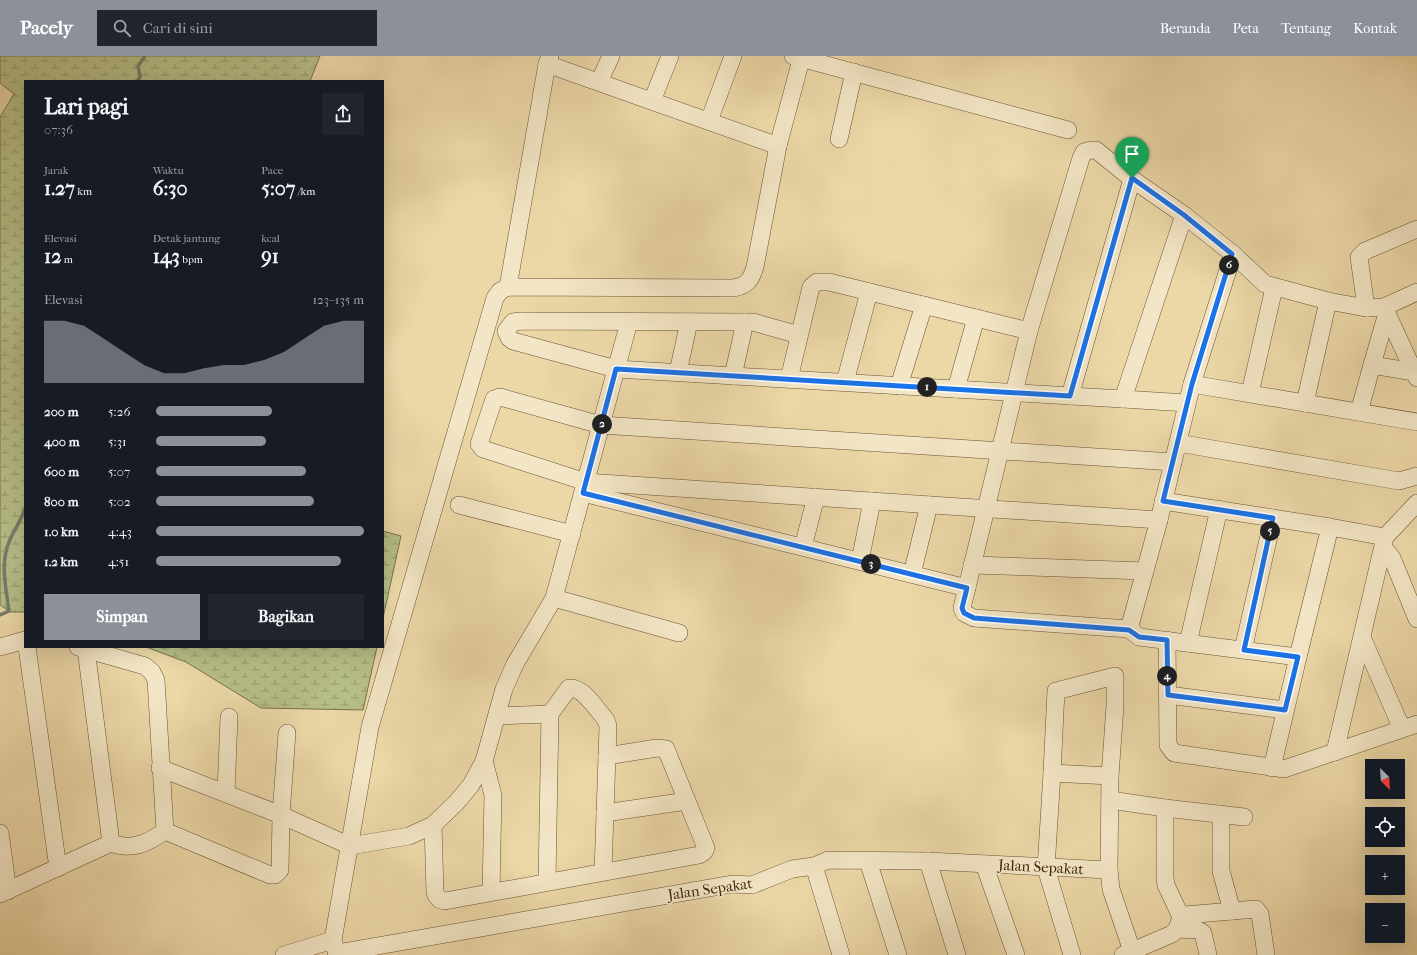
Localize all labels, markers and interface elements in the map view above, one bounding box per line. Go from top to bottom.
search box [97,10,377,46]
text: Pacely [20,17,73,39]
icon: search [111,17,133,39]
text: Cari di sini [143,19,213,37]
text: Beranda [1160,20,1211,37]
text: Peta [1233,20,1259,37]
text: Tentang [1281,20,1331,37]
text: Kontak [1353,20,1397,37]
button: share [322,93,364,135]
text: Lari pagi [44,94,129,120]
text: 07:36 [44,122,73,137]
pin [1115,137,1149,178]
icon: arrive [1121,143,1143,165]
text: Jarak [44,164,68,177]
text: Waktu [153,164,184,177]
text: Pace [261,164,283,177]
text: 1.27 [44,177,75,200]
text: 6:30 [153,177,188,200]
text: 5:07 [261,177,296,200]
text: km [75,185,92,198]
text: /km [296,185,315,198]
text: Elevasi [44,232,77,245]
text: Detak jantung [153,232,220,245]
text: kcal [261,232,280,245]
text: 12 [44,245,61,268]
text: 143 [153,245,180,268]
text: 91 [261,245,279,268]
text: m [61,253,73,266]
text: bpm [180,253,203,266]
pin: 6 [1219,255,1239,275]
text: 6 [1226,258,1232,271]
text: Elevasi [44,292,83,307]
text: 123–135 m [312,292,364,307]
pin: 1 [917,377,937,397]
text: 1 [925,380,929,393]
text: 200 m [44,404,79,419]
text: 5:26 [108,404,131,419]
pin: 2 [592,414,612,434]
text: 2 [599,417,605,430]
text: 400 m [44,434,80,449]
text: 5:31 [108,434,127,449]
text: 600 m [44,464,79,479]
text: 5:07 [108,464,130,479]
text: 800 m [44,494,78,509]
text: 5:02 [108,494,131,509]
pin: 5 [1260,521,1280,541]
text: 1.0 km [44,524,79,539]
text: 4:43 [108,524,132,539]
text: 5 [1268,524,1272,537]
text: 1.2 km [44,554,78,569]
text: 4:51 [108,554,129,569]
pin: 3 [861,554,881,574]
text: 3 [869,557,873,570]
button: Simpan [44,594,200,640]
button: Bagikan [208,594,364,640]
pin: 4 [1157,666,1177,686]
text: 4 [1164,669,1170,682]
north arrow [1365,759,1405,799]
map controls [1365,759,1405,943]
button: locate [1365,807,1405,847]
button: + [1365,855,1405,895]
street label: Jalan Sepakat [997,856,1085,878]
street label: Jalan Sepakat [665,874,754,904]
button: − [1365,903,1405,943]

